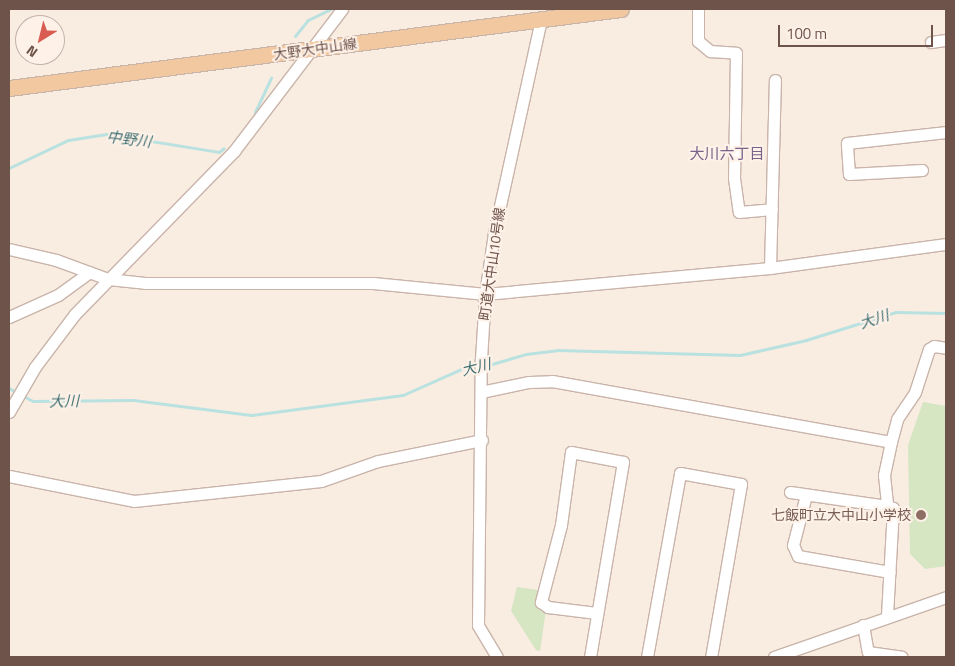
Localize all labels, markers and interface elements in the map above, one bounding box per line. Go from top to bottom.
north arrow [15,15,65,65]
scale bar [780,15,935,47]
text: 100 m [786,22,827,45]
street label: 大野大中山線 [272,35,358,63]
text: N [21,40,42,63]
water label: 中野川 [106,127,152,151]
district label: 大川六丁目 [690,145,764,163]
street label: 町道大中山10号線 [476,207,508,321]
water label: 大川 [857,306,891,332]
water label: 大川 [459,355,493,379]
water label: 大川 [49,392,79,410]
place label: 七飯町立大中山小学校 [771,507,911,523]
marker: 七飯町立大中山小学校 [915,509,927,521]

